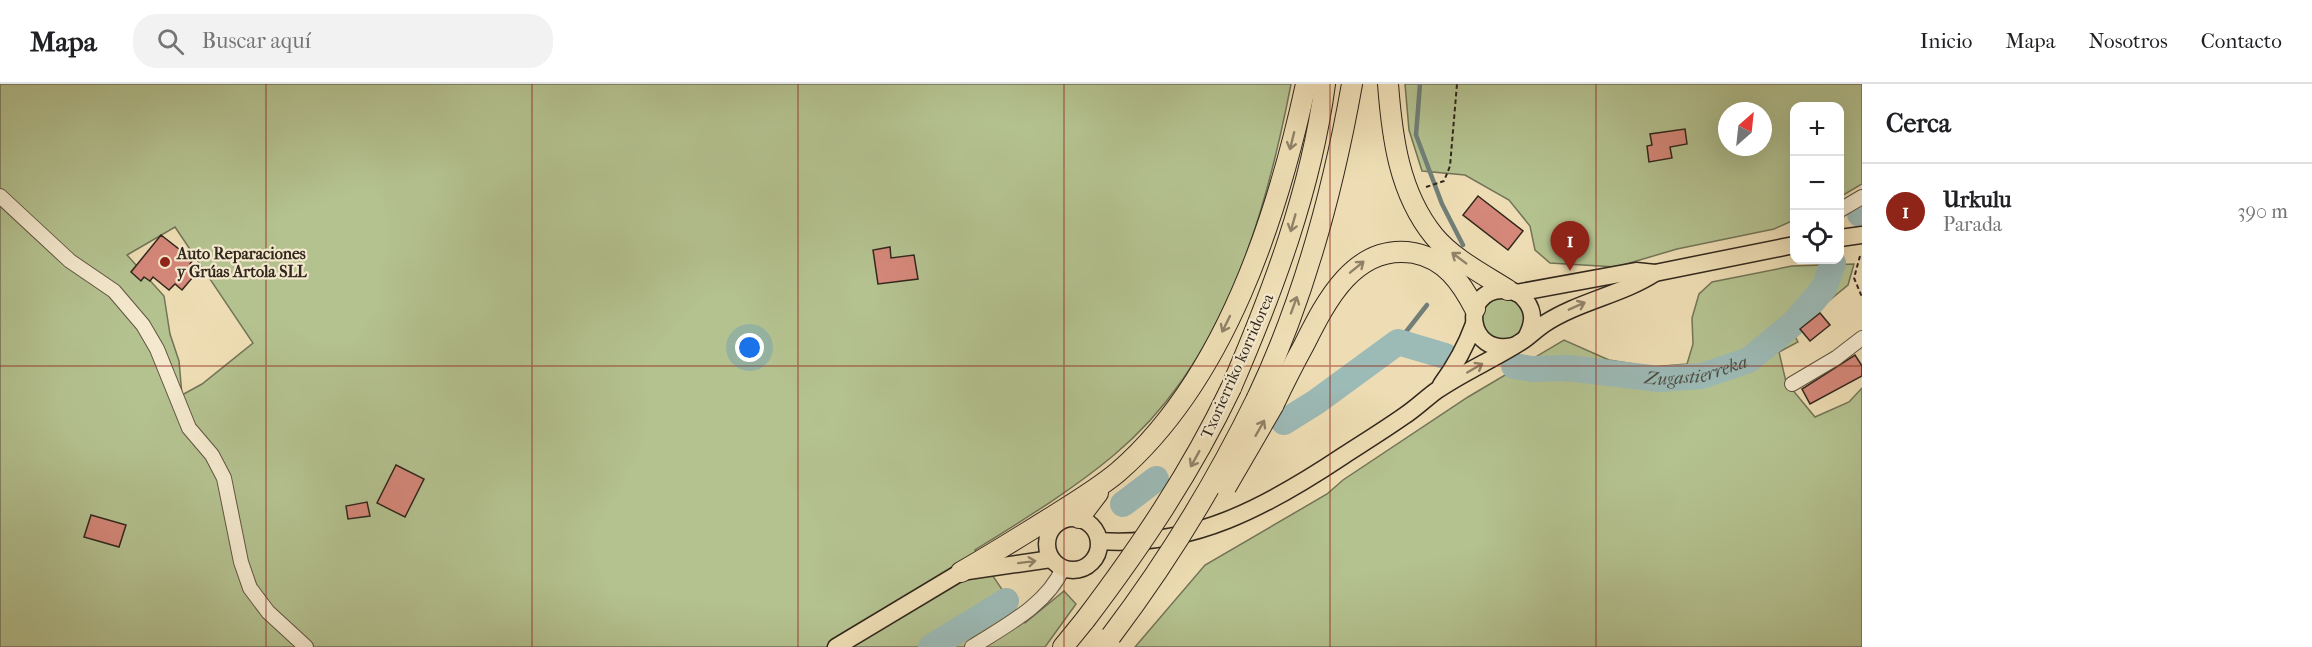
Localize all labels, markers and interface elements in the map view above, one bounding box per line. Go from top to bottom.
search box [133,14,553,68]
text: Mapa [30,25,97,58]
icon: search [154,25,187,58]
text: Buscar aquí [202,28,311,54]
text: Inicio [1920,29,1972,53]
text: Mapa [2005,29,2055,53]
text: Nosotros [2088,29,2168,53]
text: Contacto [2201,29,2282,53]
north arrow [1718,102,1772,156]
map controls [1790,102,1844,264]
button: + [1790,102,1844,156]
text: Cerca [1886,108,1951,139]
one-way arrow [1286,131,1297,150]
button: − [1790,156,1844,210]
text: Urkulu [1943,187,2011,213]
text: 1 [1902,200,1909,223]
text: 390 m [2237,200,2288,223]
button: locate [1790,210,1844,264]
one-way arrow [1287,213,1298,232]
text: Parada [1943,213,2002,236]
pin: 1 [1550,222,1590,271]
place label: Auto Reparaciones y Grúas Artola SLL [176,244,307,282]
one-way arrow [1452,252,1468,264]
marker: Auto Reparaciones y Grúas Artola SLL [158,255,172,269]
one-way arrow [1348,261,1364,274]
street label: Txorierriko korridorea [1196,290,1278,441]
one-way arrow [1290,296,1301,315]
one-way arrow [1568,300,1586,311]
one-way arrow [1220,315,1232,332]
your location [735,333,764,362]
water label: Zugastierreka [1643,351,1750,390]
one-way arrow [1466,362,1483,374]
one-way arrow [1254,420,1266,437]
one-way arrow [1189,450,1201,467]
one-way arrow [1017,556,1036,567]

